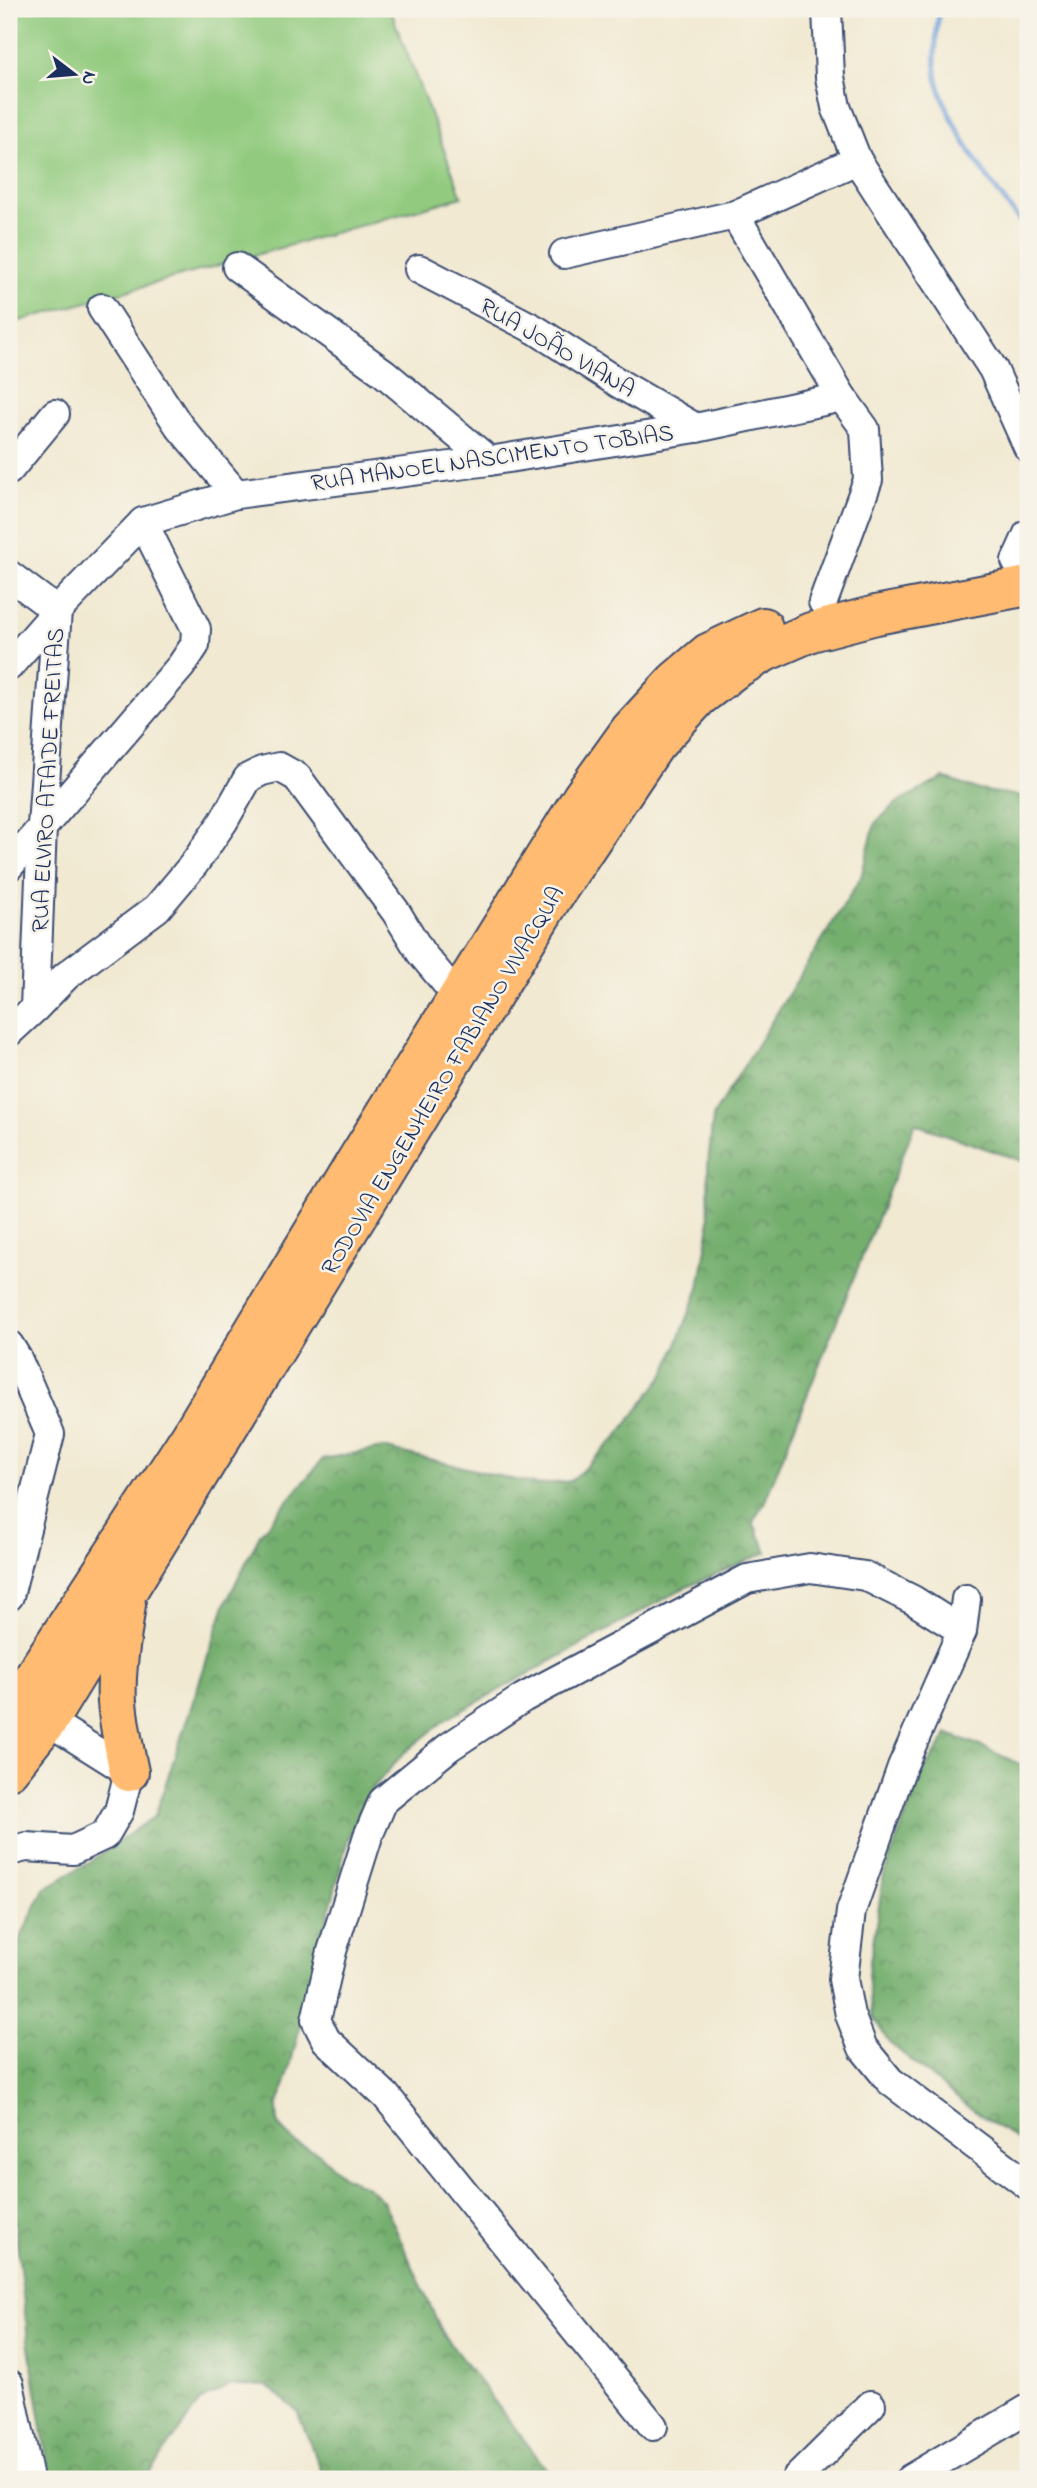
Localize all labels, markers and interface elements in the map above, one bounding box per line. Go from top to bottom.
north arrow [38,38,108,108]
text: N [73,68,103,88]
street label: RUA JOÃO VIANA [472,290,641,408]
street label: RUA MANOEL NASCIMENTO TOBIAS [309,417,676,502]
street label: RUA ELVIRO ATAIDE FREITAS [24,627,75,933]
street label: RODOVIA ENGENHEIRO FABIANO VIVACQUA [314,880,575,1283]

